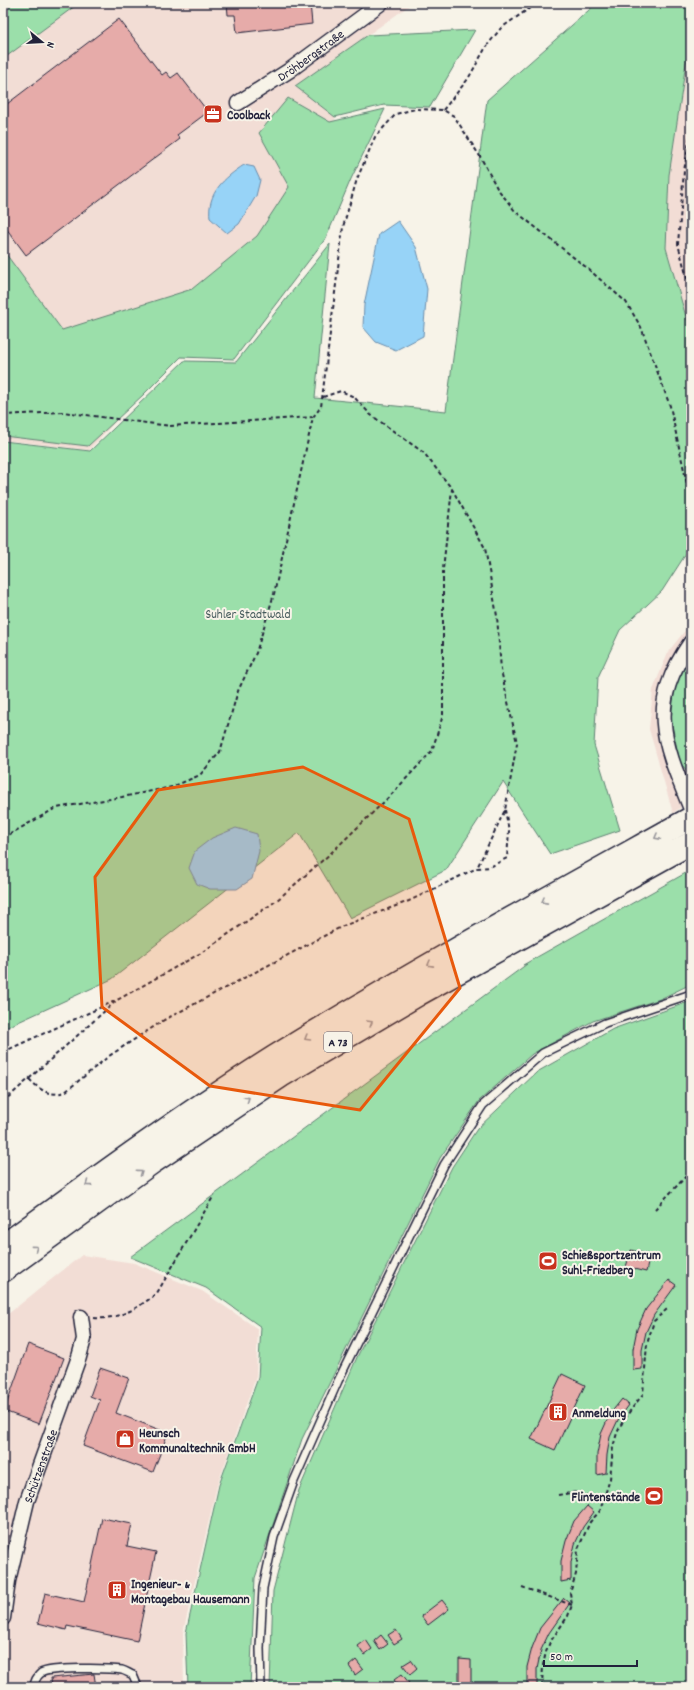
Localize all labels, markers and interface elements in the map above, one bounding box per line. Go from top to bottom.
north arrow [22,22,62,62]
street label: Dröhbergstraße [275,26,349,88]
text: N [41,39,58,50]
office icon: Coolback [202,103,224,125]
place label: Coolback [227,107,271,126]
park label: Suhler Stadtwald [205,606,291,625]
one-way arrow [654,832,661,840]
one-way arrow [541,896,548,903]
one-way arrow [427,960,434,967]
one-way arrow [366,1021,373,1028]
road number: A 73 [324,1032,352,1052]
one-way arrow [304,1033,311,1040]
one-way arrow [243,1097,250,1104]
one-way arrow [136,1169,143,1177]
one-way arrow [86,1179,93,1186]
one-way arrow [30,1246,37,1253]
place label: Schießsportzentrum Suhl-Friedberg [562,1247,661,1281]
sports icon: Schießsportzentrum Suhl-Friedberg [537,1250,559,1272]
building icon: Anmeldung [547,1401,569,1423]
place label: Anmeldung [572,1405,627,1424]
place label: Heunsch Kommunaltechnik GmbH [139,1425,256,1459]
street label: Schützenstraße [20,1427,64,1506]
shop icon: Heunsch Kommunaltechnik GmbH [114,1428,136,1450]
sports icon: Flintenstände [643,1485,665,1507]
place label: Flintenstände [572,1489,640,1508]
place label: Ingenieur- & Montagebau Hausemann [131,1576,250,1610]
building icon: Ingenieur- & Montagebau Hausemann [106,1579,128,1601]
scale bar [544,1642,637,1668]
text: 50 m [550,1649,573,1666]

